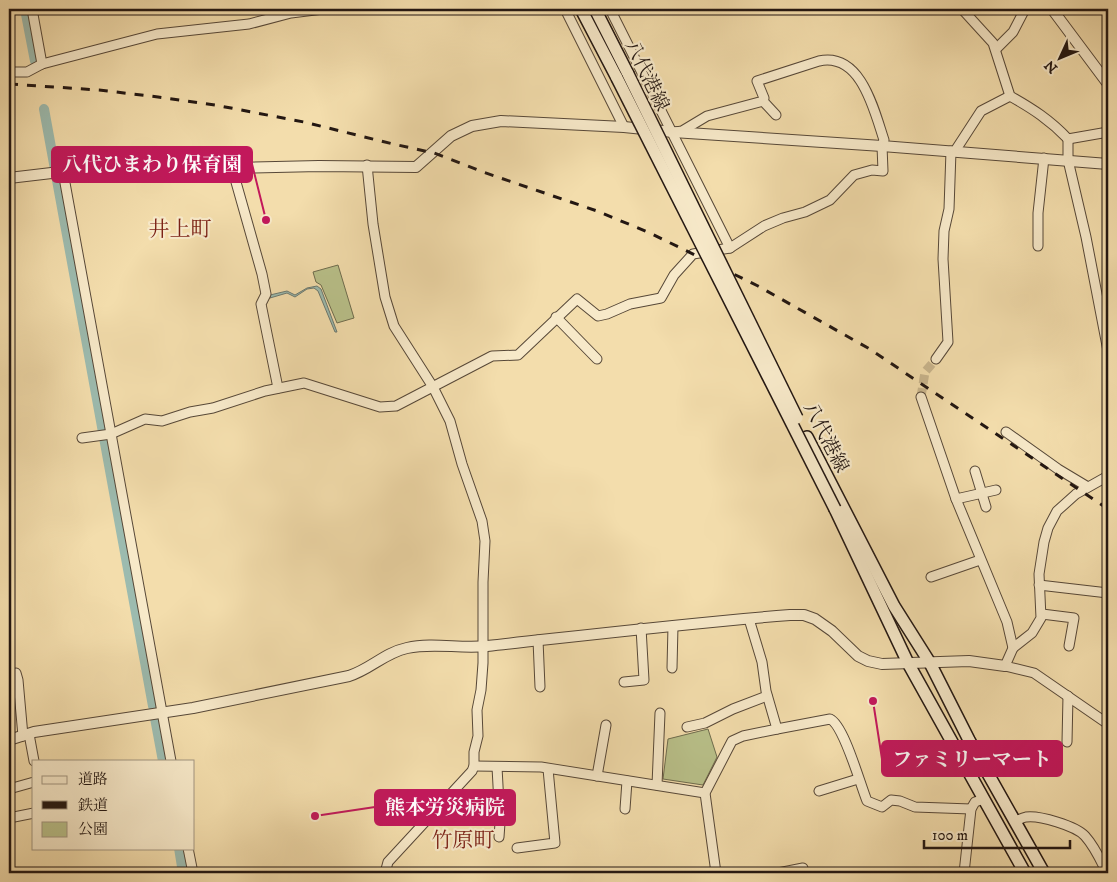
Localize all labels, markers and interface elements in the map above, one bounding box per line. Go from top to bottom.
north arrow [1034,32,1084,82]
street label: 八代港線 [620,36,674,115]
text: N [1041,56,1062,77]
callout: 八代ひまわり保育園 [52,147,252,182]
text: 八代ひまわり保育園 [62,153,242,178]
district label: 井上町 [149,217,212,243]
street label: 八代港線 [798,399,853,477]
callout: ファミリーマート [882,741,1062,776]
text: ファミリーマート [892,748,1052,773]
legend [32,760,195,850]
text: 道路 [78,770,108,789]
callout: 熊本労災病院 [375,790,515,825]
text: 鉄道 [78,796,108,815]
text: 熊本労災病院 [385,796,505,821]
scale bar [924,817,1071,849]
text: 公園 [78,820,108,839]
text: 100 m [932,826,968,845]
district label: 竹原町 [432,828,495,854]

